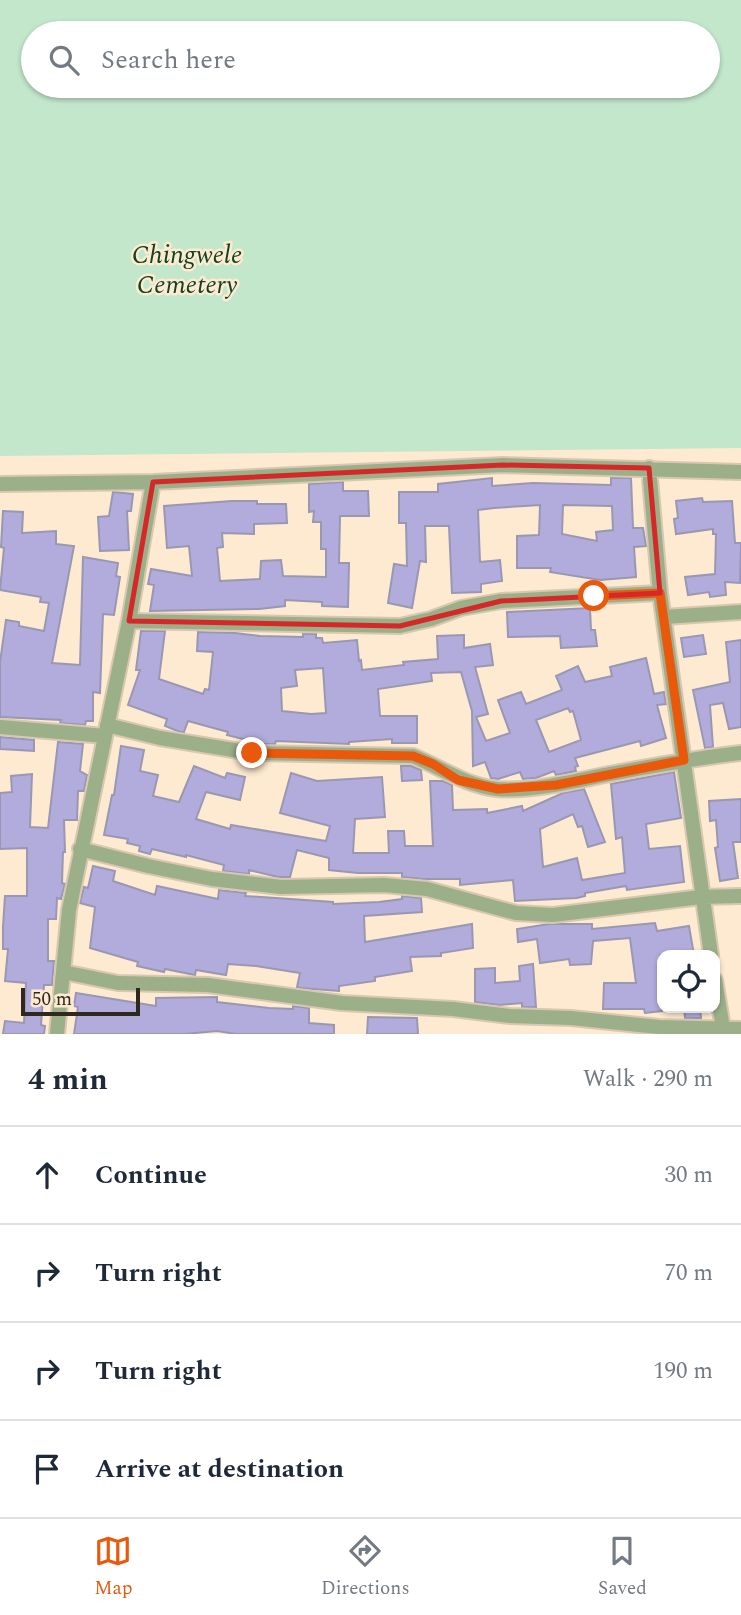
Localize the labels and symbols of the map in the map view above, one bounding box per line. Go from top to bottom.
park label: Chingwele Cemetery [132,235,242,305]
route start [578,580,609,611]
route end [236,737,267,768]
scale bar [21,985,140,1017]

